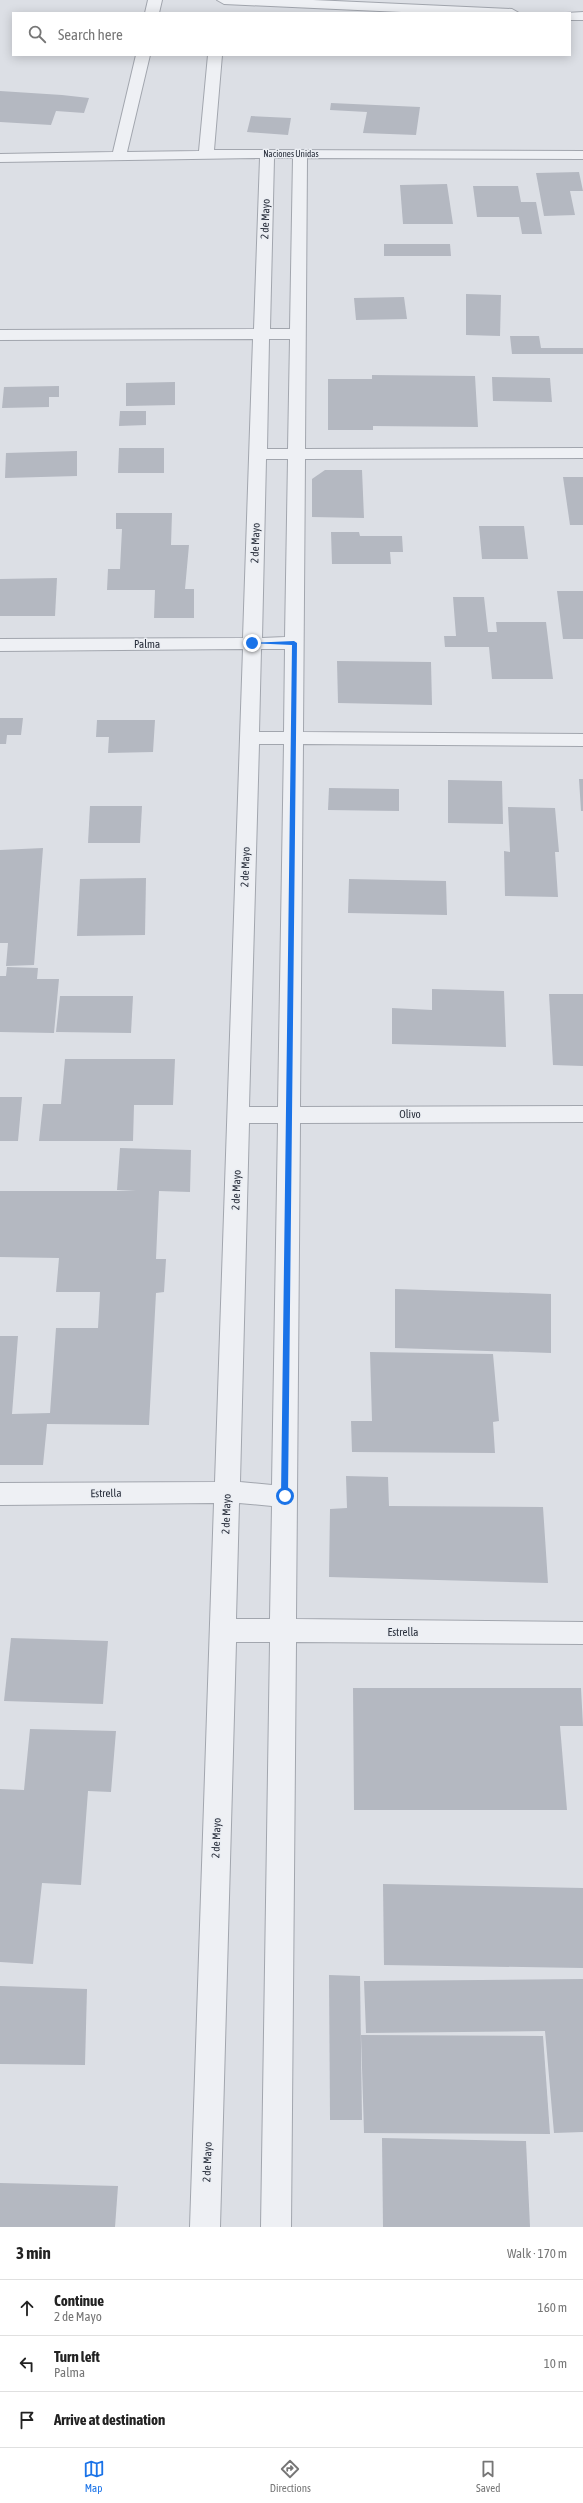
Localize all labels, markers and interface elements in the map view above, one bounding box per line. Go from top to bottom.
search box [12,12,571,56]
icon: search [26,23,48,45]
text: Search here [58,26,123,43]
street label: Naciones Unidas [263,149,319,159]
street label: 2 de Mayo [258,199,272,239]
street label: 2 de Mayo [248,523,262,563]
route end [243,634,261,652]
street label: Palma [134,638,160,650]
street label: 2 de Mayo [238,847,252,887]
street label: Olivo [399,1108,421,1120]
street label: 2 de Mayo [229,1170,243,1210]
street label: Estrella [90,1487,122,1499]
route start [276,1487,294,1505]
street label: 2 de Mayo [219,1494,233,1534]
street label: Estrella [388,1626,418,1638]
street label: 2 de Mayo [209,1818,223,1858]
street label: 2 de Mayo [200,2142,214,2182]
text: 3 min [16,2243,51,2263]
text: Walk · 170 m [507,2246,567,2261]
text: Continue [54,2292,104,2309]
icon: ahead [16,2297,38,2319]
text: 160 m [538,2300,567,2315]
text: 2 de Mayo [54,2309,102,2324]
text: Turn left [54,2348,100,2365]
icon: left [16,2353,38,2375]
text: 10 m [544,2356,567,2371]
text: Palma [54,2365,85,2380]
icon: arrive [16,2409,38,2431]
text: Arrive at destination [54,2411,165,2428]
tab: Map [83,2458,105,2494]
tab: Directions [270,2458,311,2494]
tab: Saved [476,2458,500,2494]

